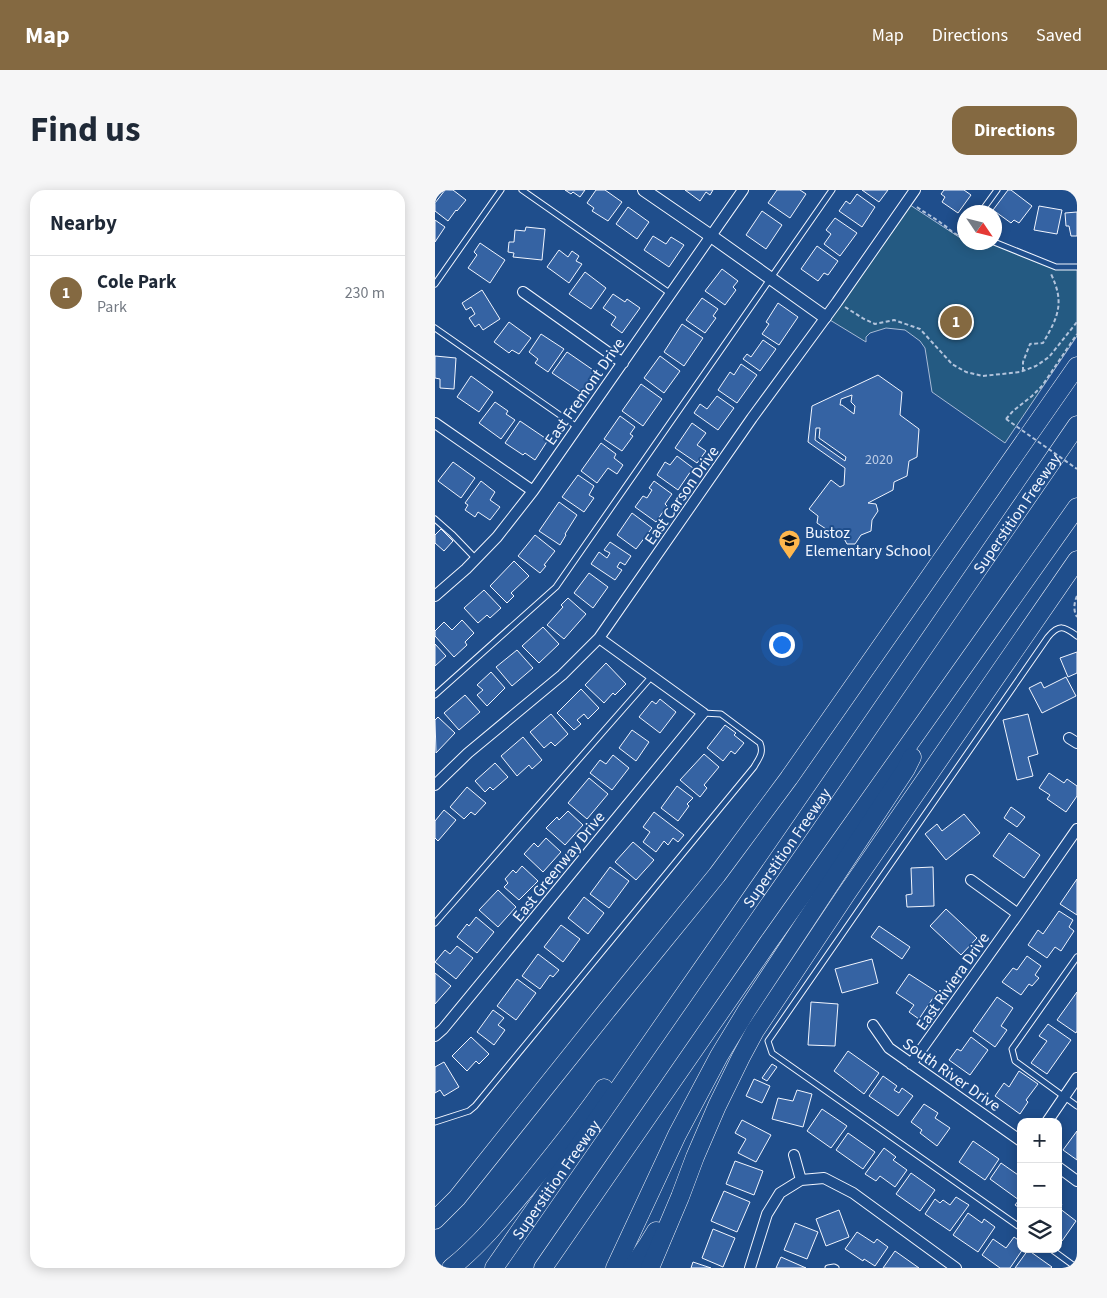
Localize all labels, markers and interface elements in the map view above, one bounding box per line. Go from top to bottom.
text: Map [25,18,70,53]
text: Map [872,23,904,48]
text: Directions [932,23,1008,48]
text: Saved [1036,23,1082,48]
text: Find us [30,105,140,155]
button: Directions [952,106,1077,155]
north arrow [957,205,1002,250]
text: Nearby [50,208,117,238]
text: Cole Park [97,269,176,296]
text: 1 [62,282,70,304]
text: 230 m [345,282,385,304]
text: Park [97,296,127,318]
pin: 1 [940,303,972,341]
street label: East Fremont Drive [540,333,630,450]
street label: East Carson Drive [639,442,724,549]
street label: Superstition Freeway [968,449,1067,578]
house number: 2020 [865,450,893,470]
place label: Bustoz Elementary School [805,522,931,562]
school or university icon: Bustoz Elementary School [777,529,801,560]
your location [769,632,795,658]
street label: Superstition Freeway [738,783,837,912]
street label: East Greenway Drive [507,807,610,926]
street label: East Riviera Drive [911,928,995,1035]
street label: South River Drive [898,1033,1005,1117]
street label: Superstition Freeway [507,1115,606,1244]
map controls [1017,1118,1062,1253]
button: + [1017,1118,1062,1163]
button: − [1017,1163,1062,1208]
button: layers [1017,1208,1062,1253]

